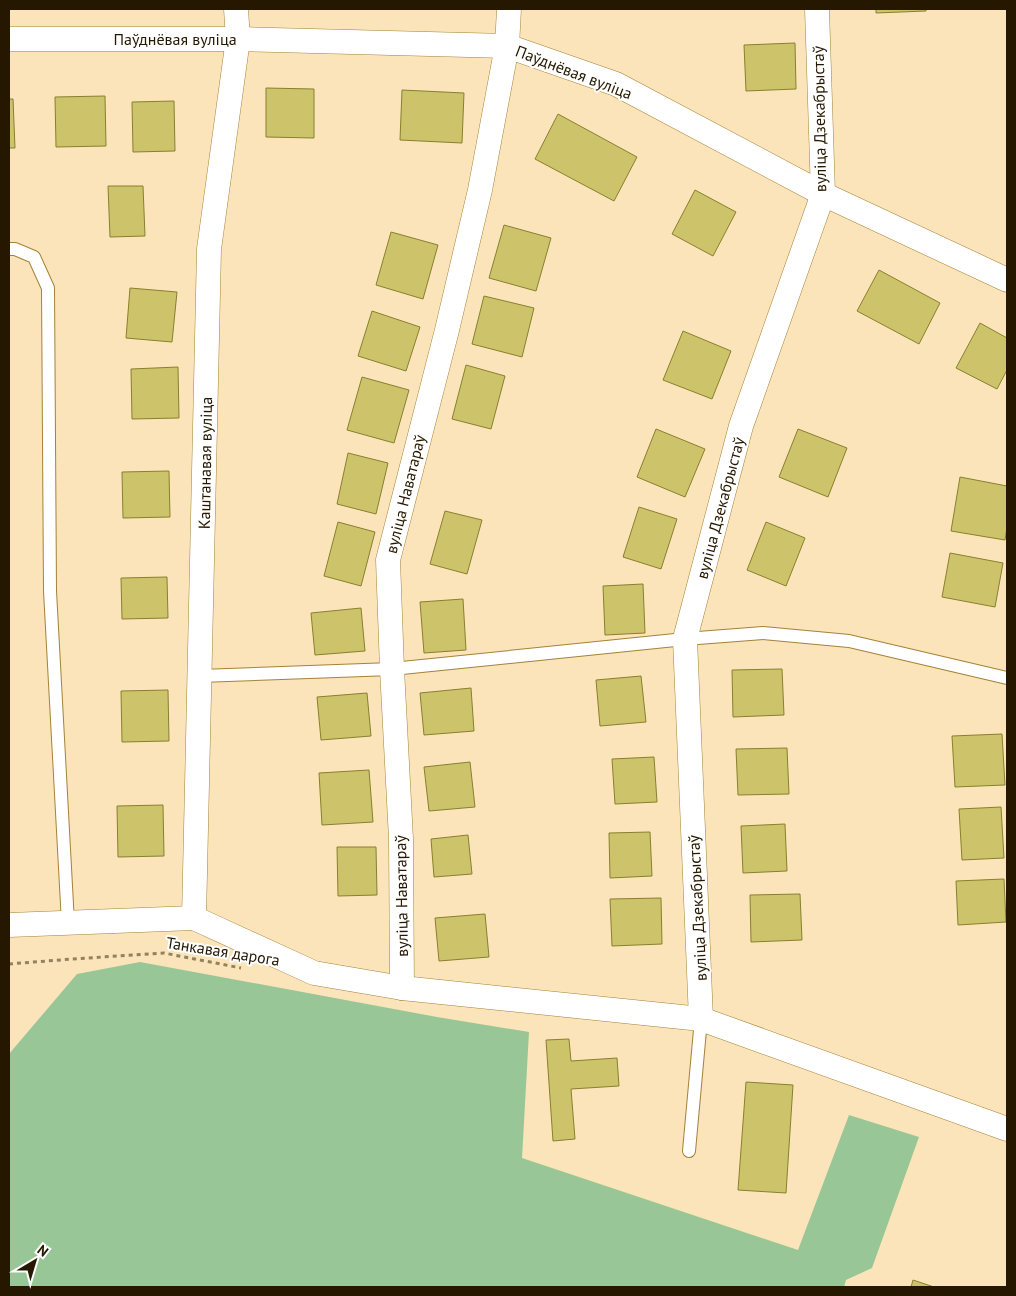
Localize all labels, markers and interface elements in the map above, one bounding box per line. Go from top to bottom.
street label: Паўднёвая вуліца [113,29,237,49]
street label: Паўднёвая вуліца [513,41,635,103]
street label: вуліца Дзекабрыстаў [808,45,830,192]
street label: Каштанавая вуліца [194,397,216,529]
street label: вуліца Наватараў [381,432,430,555]
street label: вуліца Дзекабрыстаў [691,434,749,581]
street label: вуліца Дзекабрыстаў [683,834,711,981]
street label: вуліца Наватараў [390,835,412,957]
street label: Танкавая дарога [165,932,281,970]
north arrow [10,1236,60,1286]
text: N [34,1241,52,1261]

